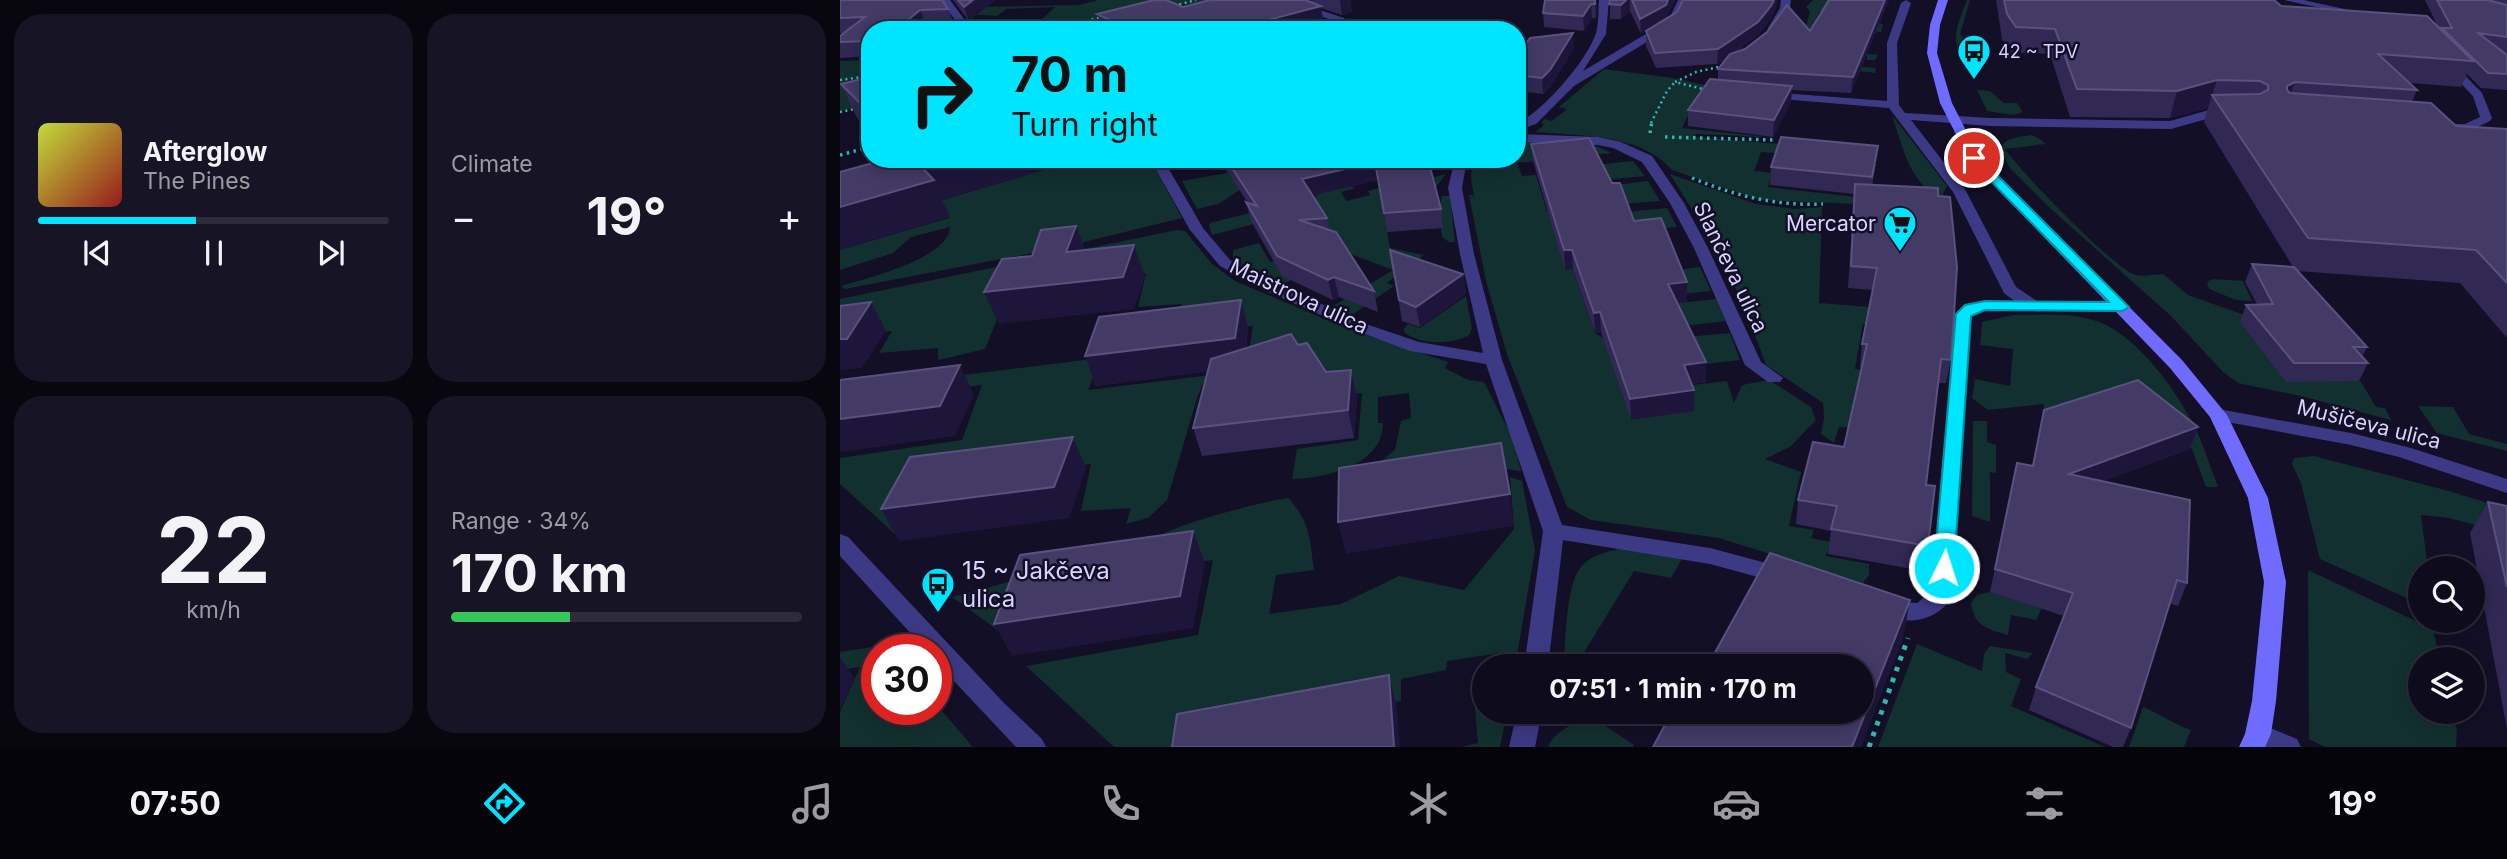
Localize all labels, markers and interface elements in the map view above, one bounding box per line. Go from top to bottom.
bus stop icon: 42 ~ TPV [1955,32,1993,81]
place label: 42 ~ TPV [1998,41,2078,62]
text: 70 m [1011,45,1128,104]
icon: right [896,49,987,140]
text: Turn right [1011,105,1158,144]
pin [1944,128,2004,188]
text: Afterglow [143,136,267,167]
icon: arrive [1955,139,1993,177]
text: Climate [451,150,533,178]
text: The Pines [143,167,251,195]
text: 19° [586,185,667,248]
text: − [451,194,476,240]
text: + [777,194,802,240]
street label: Slančeva ulica [1689,197,1773,337]
supermarket icon: Mercator [1881,204,1919,253]
place label: Mercator [1786,211,1876,236]
icon: previous [78,234,116,272]
icon: pause [195,234,233,272]
icon: next [312,234,350,272]
street label: Maistrova ulica [1226,253,1372,339]
street label: Mušičeva ulica [2294,394,2444,454]
text: 22 [156,495,271,605]
text: Range · 34% [451,507,591,535]
position arrow [1907,531,1981,605]
text: 170 km [451,542,628,605]
place label: 15 ~ Jakčeva ulica [962,556,1110,613]
map controls [2408,556,2485,724]
button: search [2408,556,2485,633]
bus stop icon: 15 ~ Jakčeva ulica [919,565,957,614]
text: km/h [186,596,241,624]
speed limit sign: 30 [861,634,952,725]
button: layers [2408,647,2485,724]
text: 07:51 · 1 min · 170 m [1549,673,1797,704]
icon: directions [480,779,529,828]
icon: music [788,779,837,828]
icon: phone [1096,779,1145,828]
icon: climate [1404,779,1453,828]
icon: car [1712,779,1761,828]
icon: filters [2020,779,2069,828]
text: 07:50 [130,784,221,823]
text: 19° [2328,784,2377,823]

